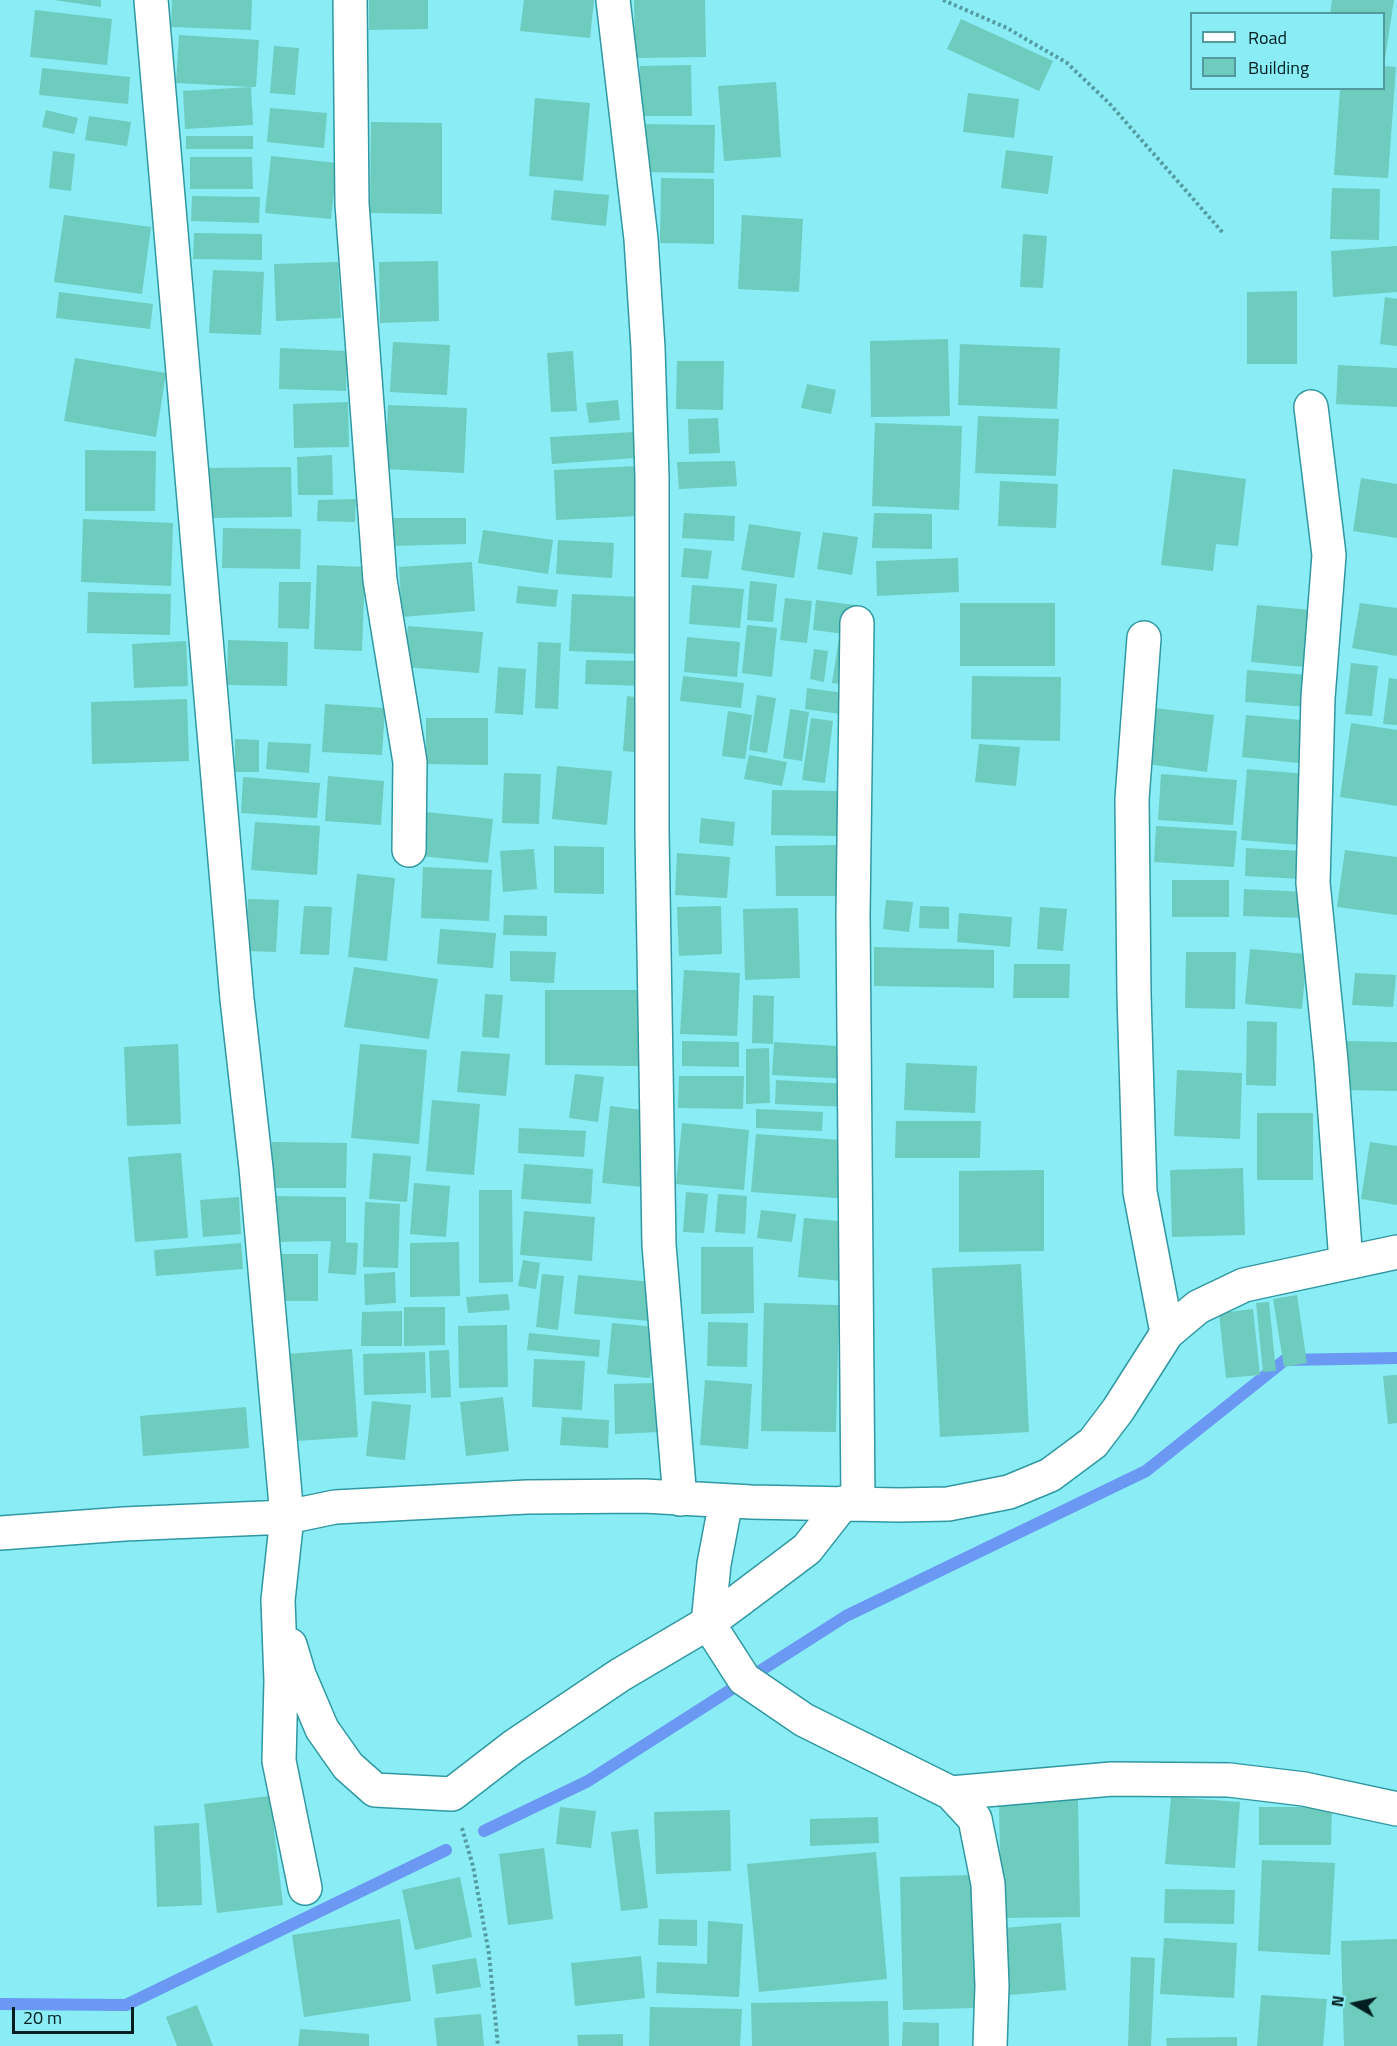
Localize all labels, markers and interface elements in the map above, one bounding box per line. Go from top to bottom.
legend [1190,12,1385,90]
text: Road [1248,24,1287,51]
text: Building [1248,54,1309,81]
north arrow [1325,1974,1385,2034]
text: N [1325,1994,1350,2009]
scale bar [15,1995,136,2033]
text: 20 m [23,2004,62,2031]

